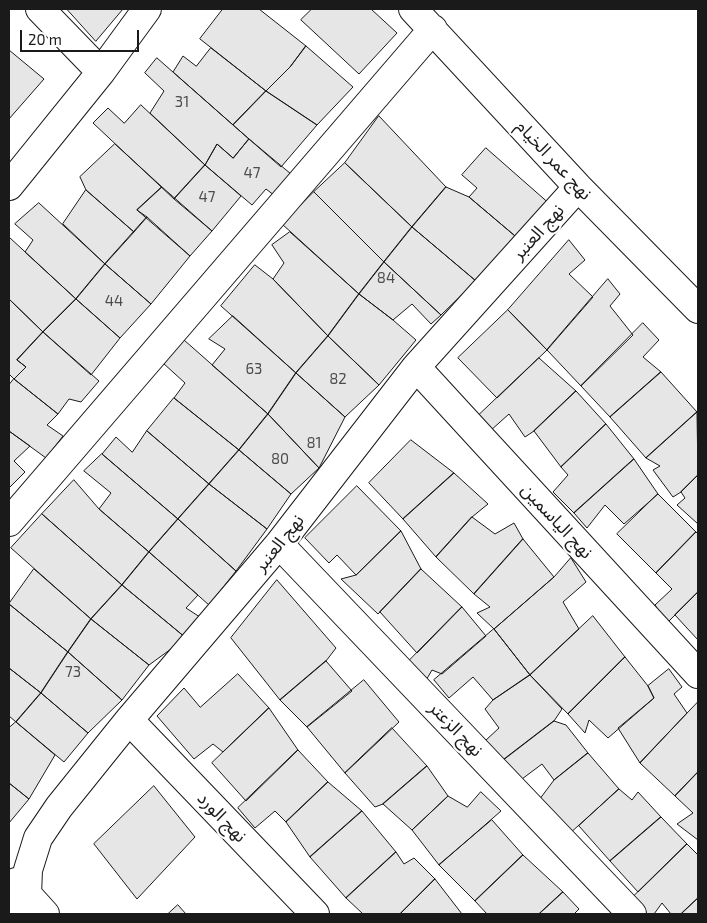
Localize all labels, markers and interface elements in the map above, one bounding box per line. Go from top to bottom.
scale bar [22,20,141,52]
text: 20 m [28,30,62,48]
house number: 31 [175,93,189,111]
street label: نهج عمر الخيام [512,116,596,204]
house number: 47 [244,164,260,182]
house number: 47 [199,188,215,206]
street label: نهج العنبر [507,200,569,264]
house number: 84 [377,269,395,287]
house number: 44 [105,292,123,310]
house number: 63 [246,360,262,378]
house number: 82 [329,370,347,388]
house number: 81 [306,434,322,452]
house number: 80 [271,450,289,468]
street label: نهج الياسمين [517,479,597,563]
street label: نهج العنبر [249,510,309,576]
house number: 73 [65,663,81,681]
street label: نهج الزعتر [425,697,487,761]
street label: نهج الورد [193,787,251,847]

